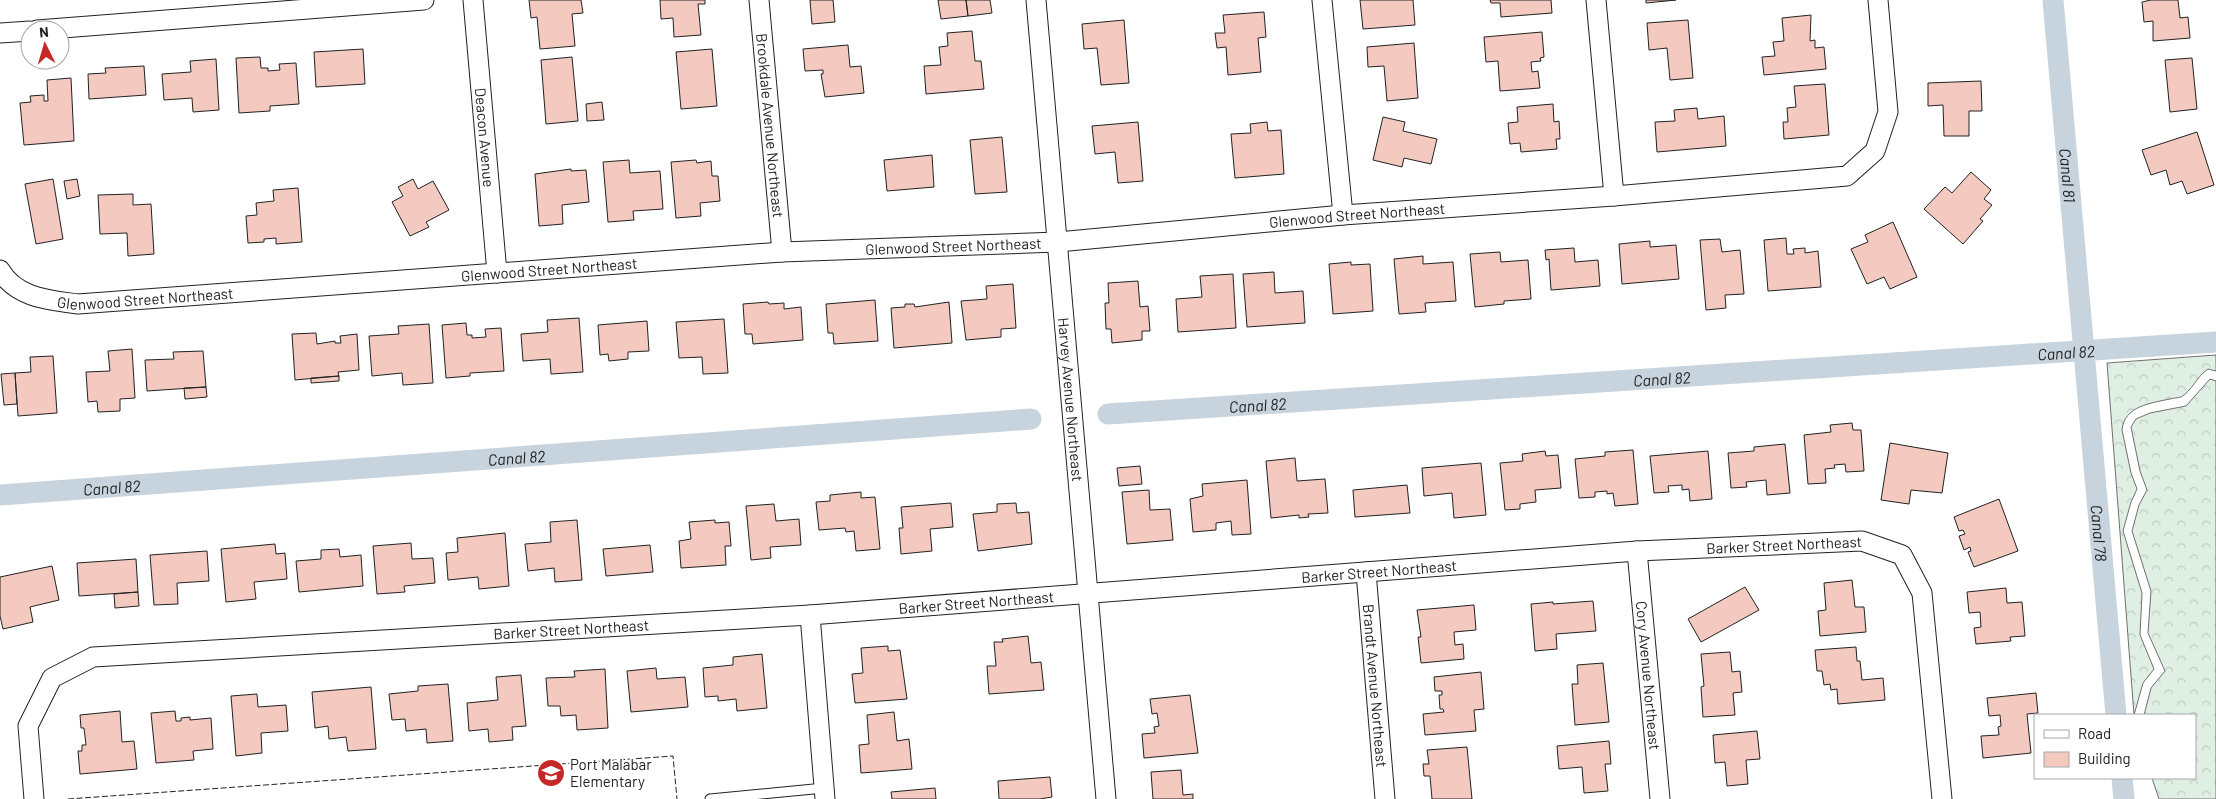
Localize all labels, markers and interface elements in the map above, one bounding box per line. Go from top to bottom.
north arrow [20,20,70,70]
text: N [38,23,49,40]
street label: Brookdale Avenue Northeast [753,32,788,219]
street label: Deacon Avenue [472,87,498,188]
water label: Canal 81 [2057,147,2080,204]
street label: Glenwood Street Northeast [1268,199,1446,231]
street label: Glenwood Street Northeast [865,234,1042,258]
street label: Glenwood Street Northeast [460,254,638,285]
street label: Glenwood Street Northeast [56,284,234,313]
street label: Harvey Avenue Northeast [1055,317,1087,482]
water label: Canal 82 [2037,340,2095,363]
water label: Canal 82 [1632,367,1691,389]
water label: Canal 82 [1228,393,1287,416]
water label: Canal 82 [487,445,546,469]
water label: Canal 82 [82,475,141,498]
water label: Canal 78 [2088,504,2112,562]
street label: Barker Street Northeast [1706,532,1862,557]
street label: Barker Street Northeast [1301,556,1458,586]
street label: Barker Street Northeast [898,587,1055,617]
street label: Cory Avenue Northeast [1633,600,1664,751]
street label: Brandt Avenue Northeast [1360,603,1391,768]
street label: Barker Street Northeast [493,615,650,643]
legend [2034,714,2196,779]
text: Road [2078,724,2111,742]
text: Building [2078,749,2131,767]
place label: Port Malabar Elementary [570,755,652,790]
school or university icon: Port Malabar Elementary [536,758,566,788]

